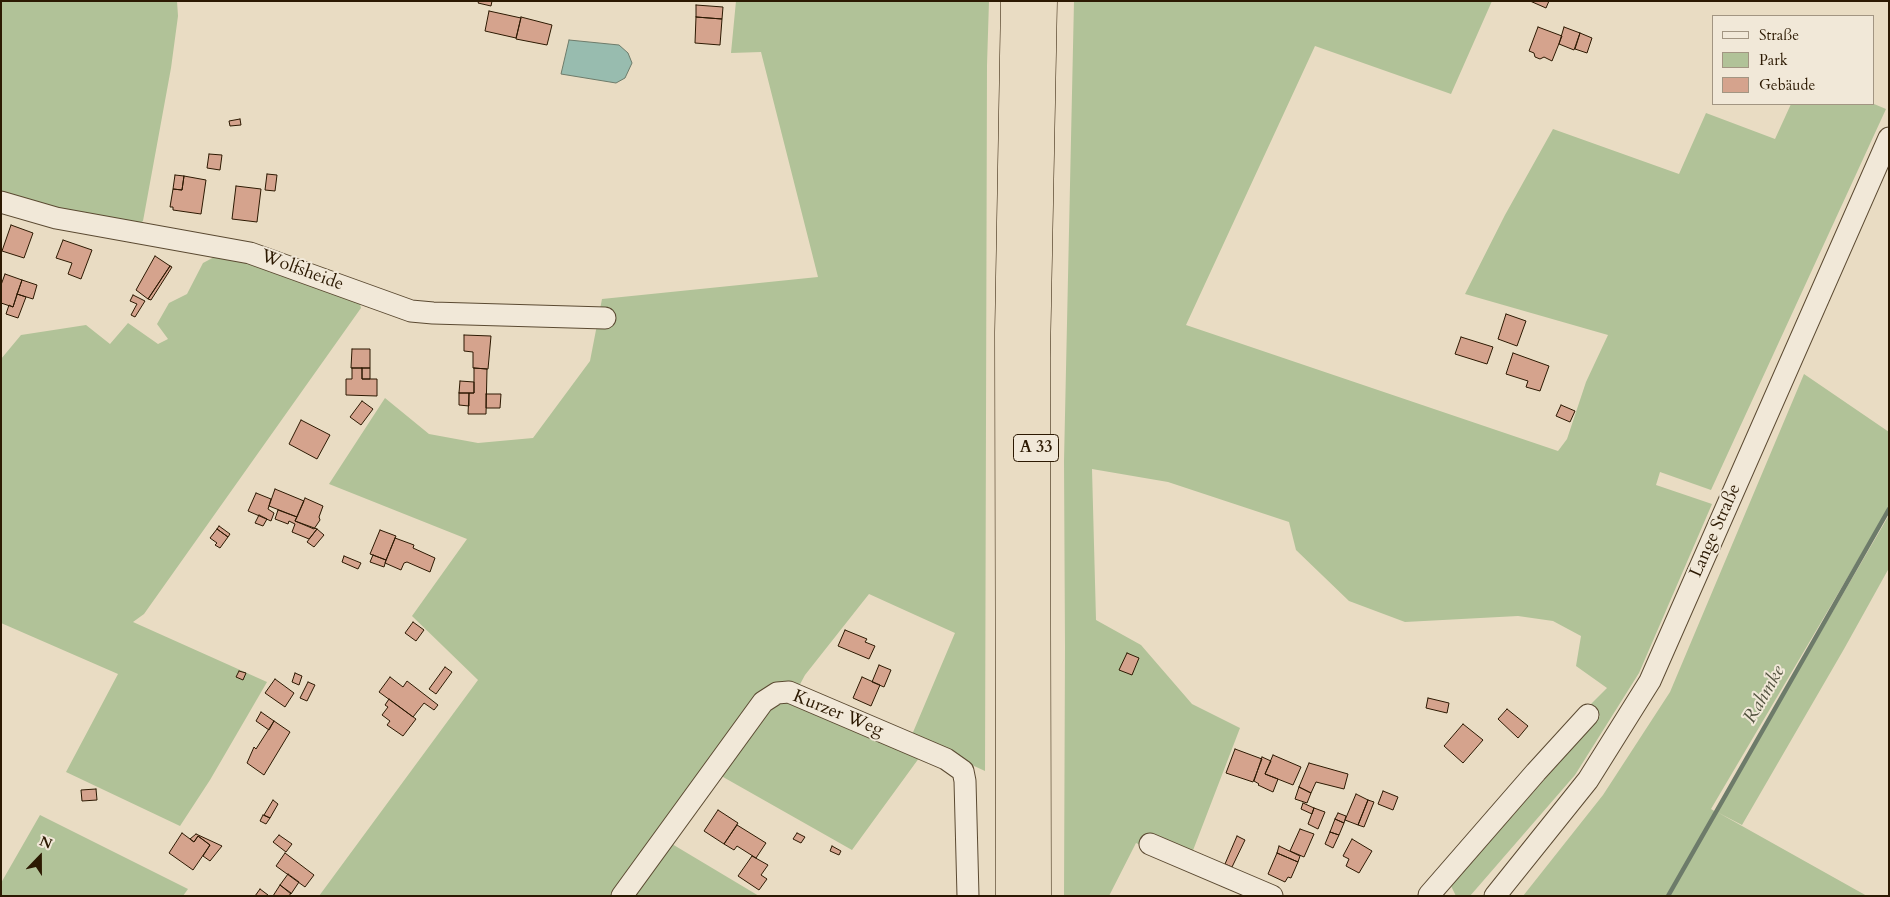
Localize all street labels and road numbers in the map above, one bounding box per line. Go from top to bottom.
street label: Wolfsheide [258,246,346,296]
road number: A 33 [1014,434,1058,462]
street label: Lange Straße [1686,481,1746,581]
street label: Kurzer Weg [790,686,886,742]

